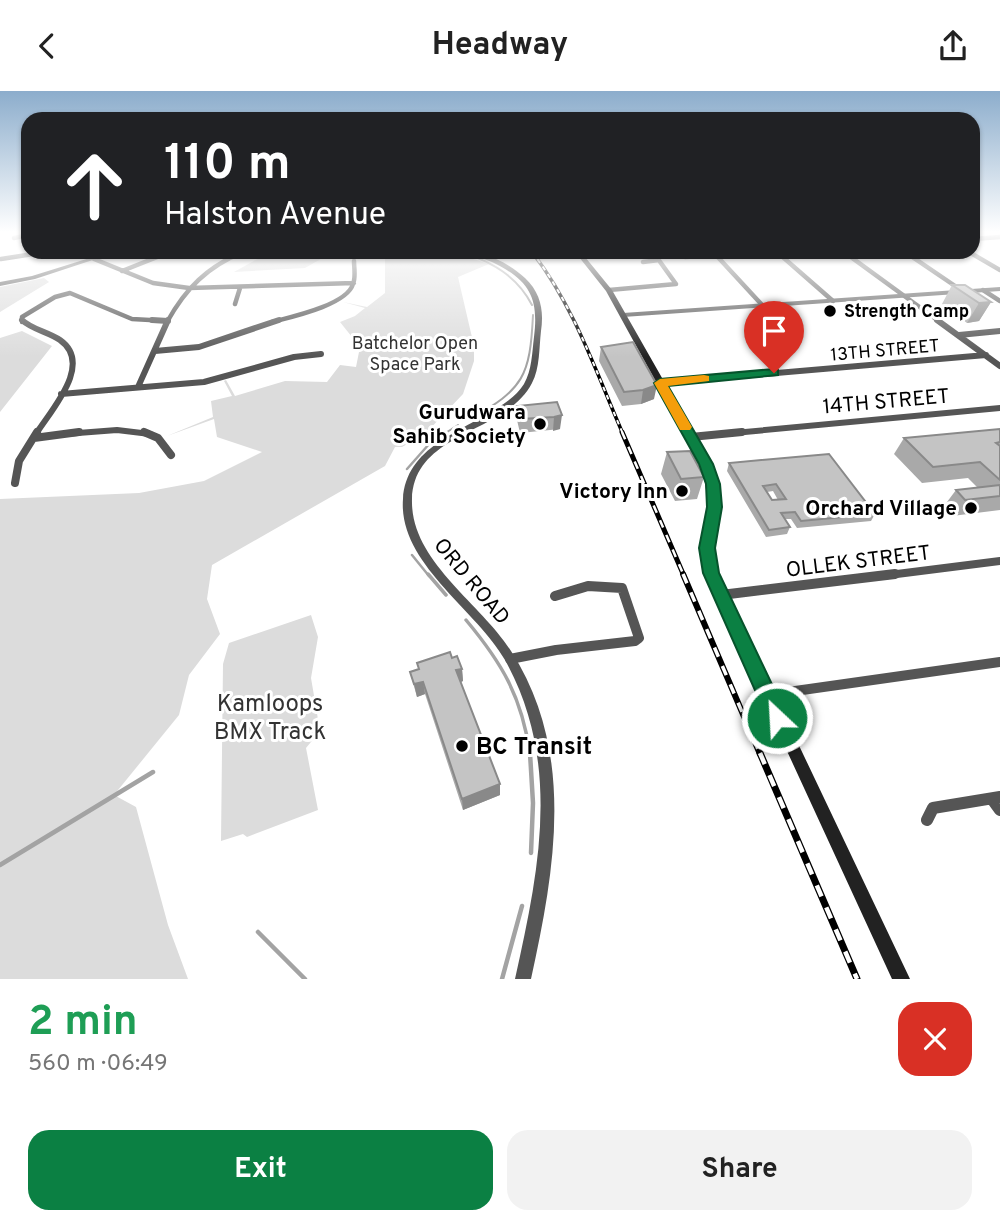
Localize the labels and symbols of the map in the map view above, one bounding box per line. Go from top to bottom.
pin [744,301,804,373]
place label: Strength Camp [844,301,969,324]
marker: Strength Camp [822,303,838,319]
park label: Batchelor Open Space Park [352,333,478,377]
street label: 13TH STREET [830,335,941,368]
street label: 14TH STREET [822,383,951,421]
place label: Gurudwara Sahib Society [392,400,526,451]
marker: Gurudwara Sahib Society [532,416,548,432]
place label: Victory Inn [559,479,668,506]
marker: Victory Inn [674,483,690,499]
place label: Orchard Village [805,496,957,523]
marker: Orchard Village [963,500,979,516]
street label: ORD ROAD [427,533,515,631]
street label: OLLEK STREET [784,540,932,585]
position arrow [740,681,814,755]
park label: Kamloops BMX Track [214,690,326,748]
place label: BC Transit [476,733,592,763]
marker: BC Transit [454,738,470,754]

